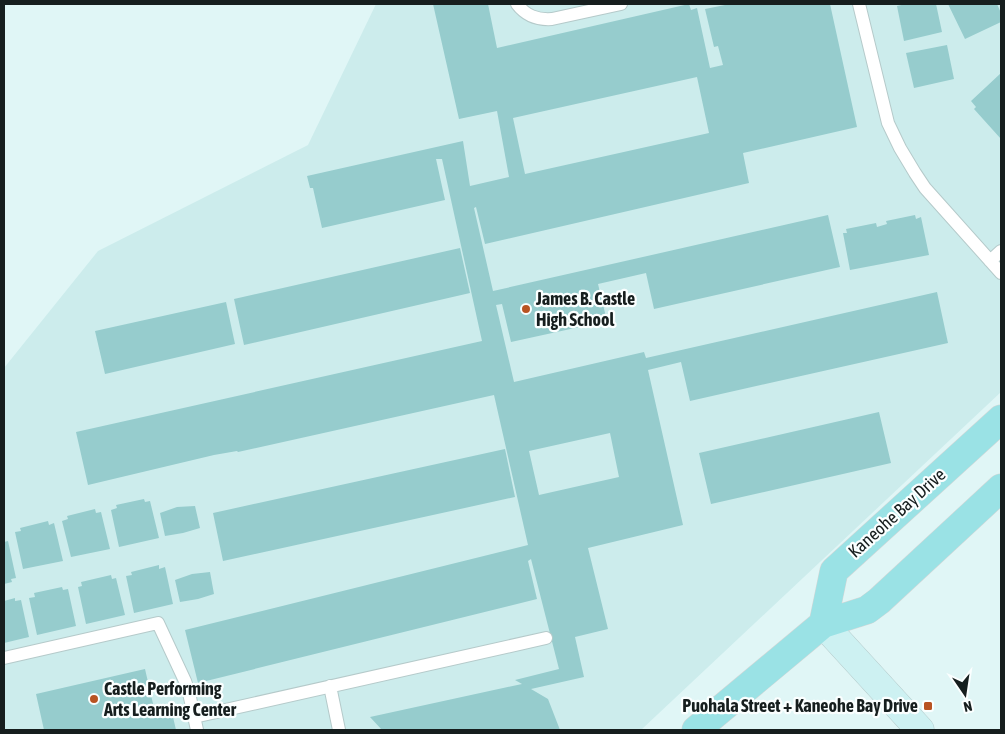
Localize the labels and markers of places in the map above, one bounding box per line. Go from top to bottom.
place label: James B. Castle High School [535,288,635,330]
marker: James B. Castle High School [520,303,532,315]
place label: Castle Performing Arts Learning Center [103,678,237,720]
marker: Castle Performing Arts Learning Center [88,693,100,705]
place label: Puohala Street + Kaneohe Bay Drive [682,695,918,716]
marker: Puohala Street + Kaneohe Bay Drive [922,700,934,712]

